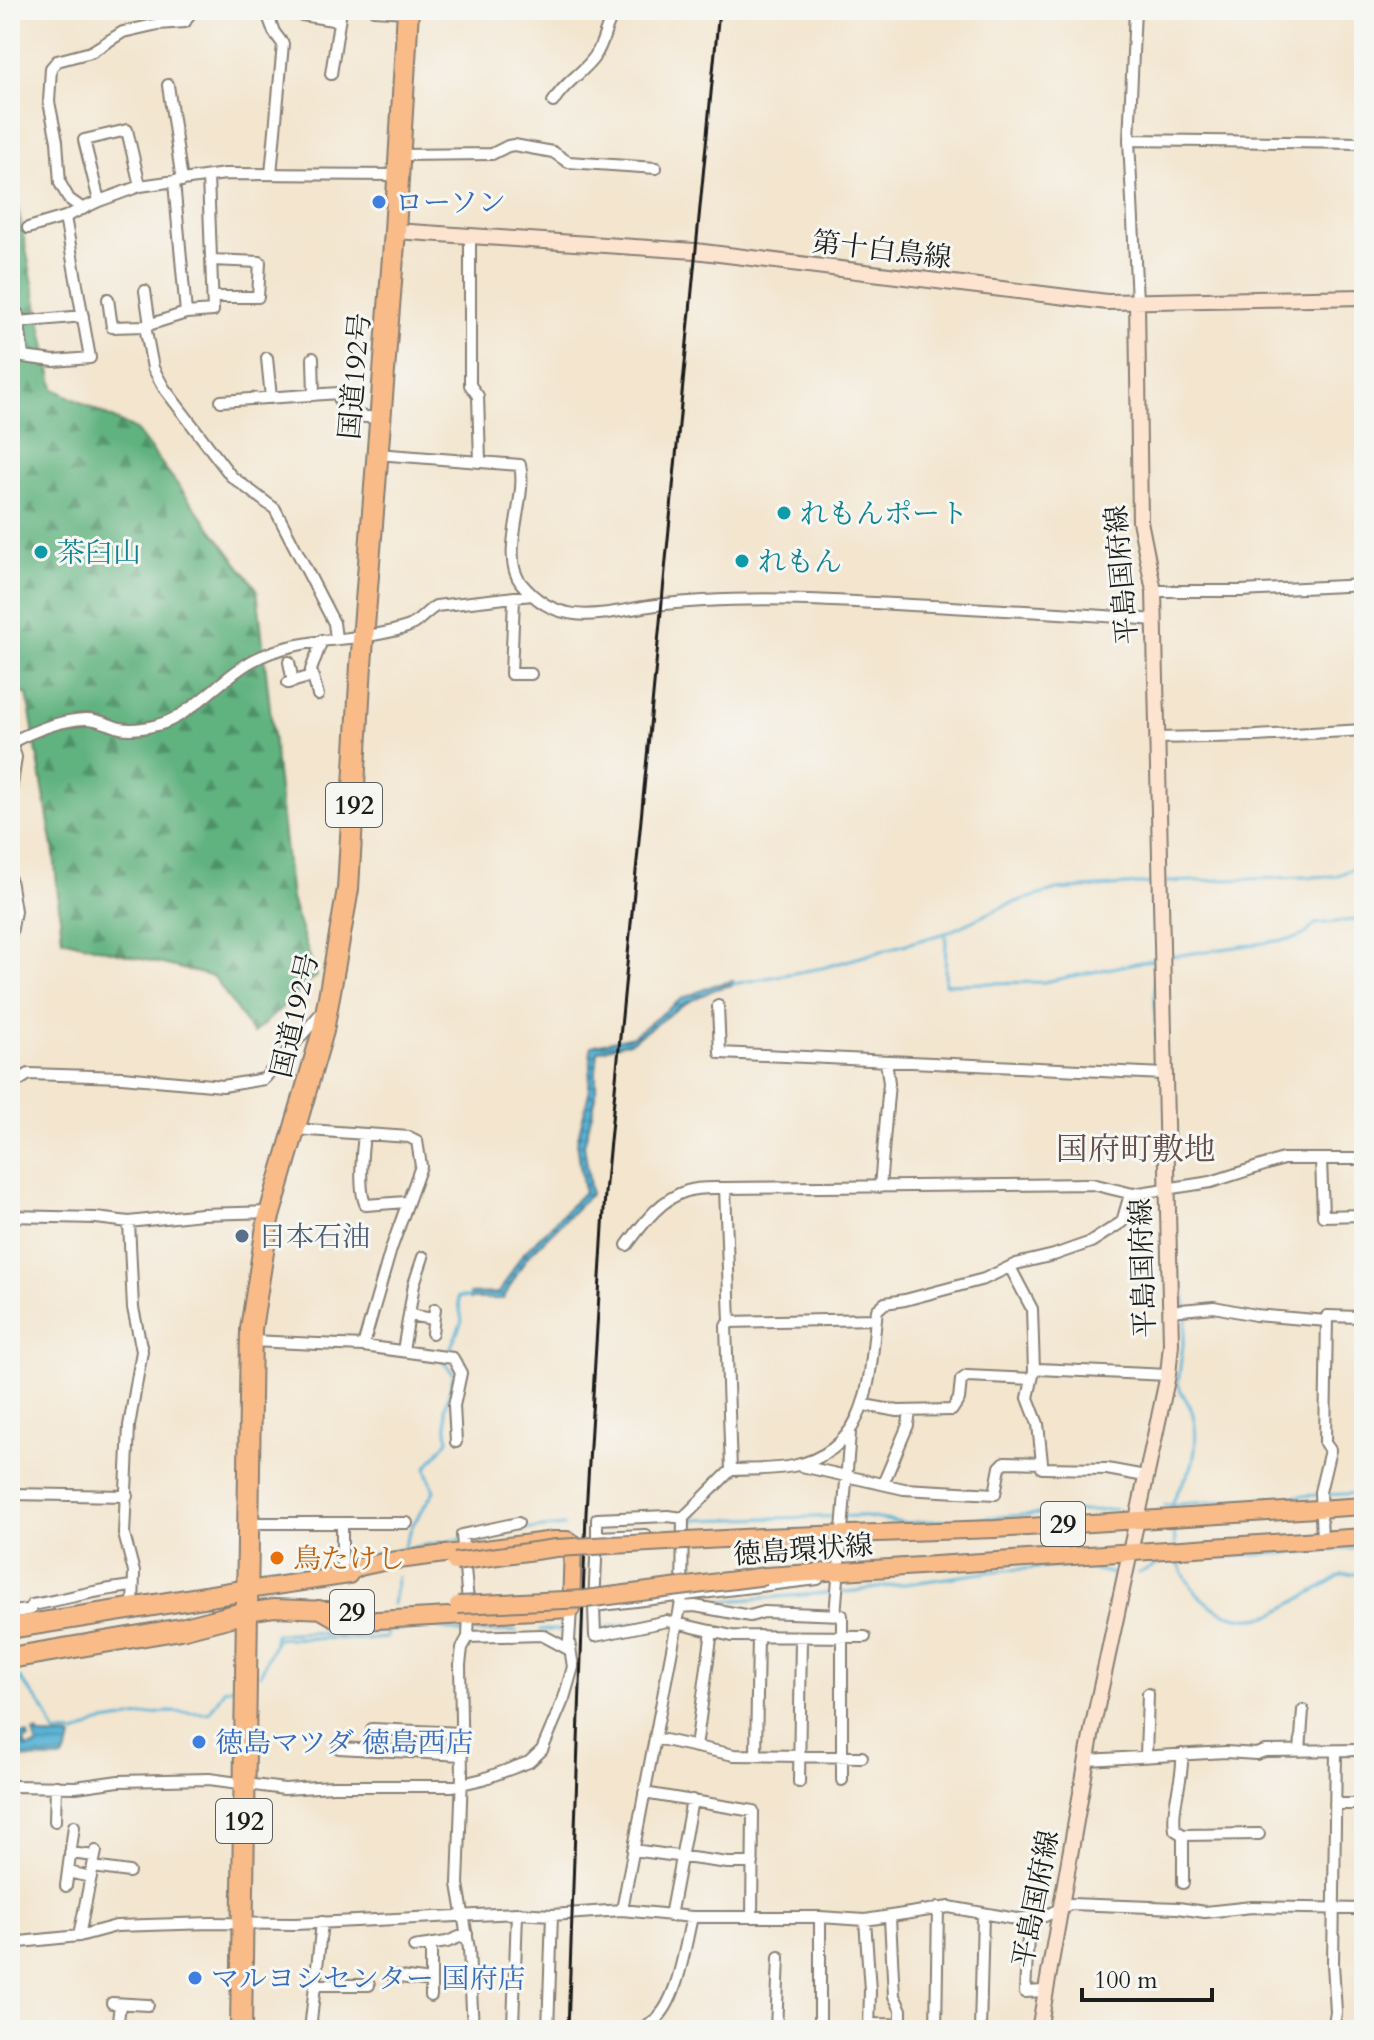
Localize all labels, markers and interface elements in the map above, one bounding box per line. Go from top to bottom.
place label: ローソン [395,184,506,222]
marker: ローソン [370,193,388,211]
street label: 第十白鳥線 [810,223,954,277]
street label: 国道192号 [331,311,379,441]
place label: れもんポート [800,495,968,533]
marker: れもんポート [775,504,793,522]
street label: 平島国府線 [1097,504,1147,646]
place label: 茶臼山 [57,534,141,572]
marker: 茶臼山 [32,543,50,561]
place label: れもん [758,543,842,581]
marker: れもん [733,552,751,570]
road number: 192 [326,783,382,827]
street label: 国道192号 [262,949,328,1081]
district label: 国府町敷地 [1056,1128,1216,1172]
street label: 平島国府線 [1122,1197,1164,1339]
place label: 日本石油 [258,1218,370,1256]
marker: 日本石油 [233,1227,251,1245]
road number: 29 [1041,1502,1085,1546]
street label: 徳島環状線 [732,1526,874,1574]
place label: 鳥たけし [293,1540,405,1578]
marker: 鳥たけし [268,1549,286,1567]
road number: 29 [330,1590,374,1634]
place label: 徳島マツダ 徳島西店 [215,1724,473,1762]
marker: 徳島マツダ 徳島西店 [190,1733,208,1751]
road number: 192 [216,1799,272,1843]
street label: 平島国府線 [1004,1827,1068,1972]
scale bar [1082,1952,1212,2002]
place label: マルヨシセンター 国府店 [211,1960,525,1998]
text: 100 m [1094,1964,1158,1997]
marker: マルヨシセンター 国府店 [186,1969,204,1987]

